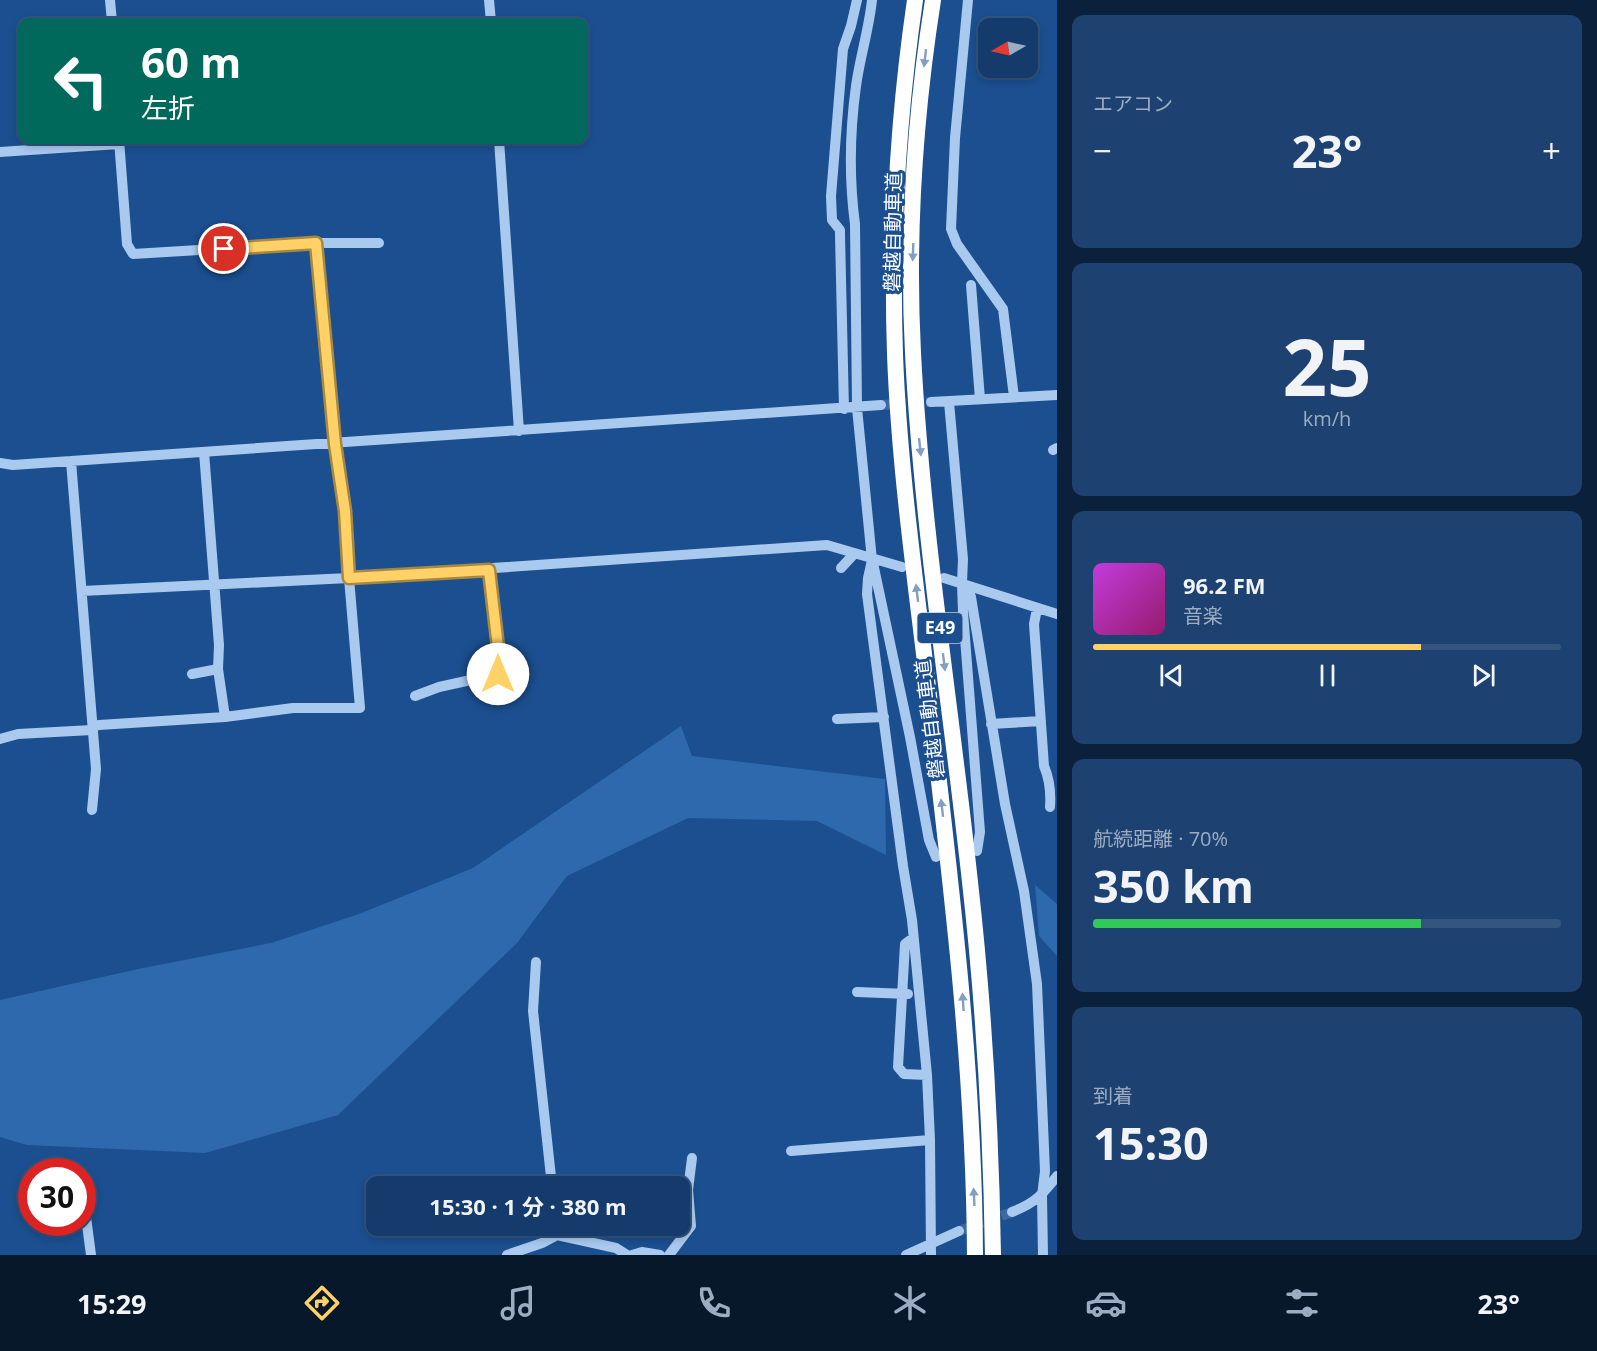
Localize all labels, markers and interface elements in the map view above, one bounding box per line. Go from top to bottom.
north arrow [978,18,1038,78]
map controls [978,18,1038,78]
text: 60 m [141,33,241,90]
icon: left [42,42,120,120]
one-way arrow [920,48,930,67]
text: 左折 [141,89,195,126]
text: エアコン [1093,90,1173,117]
text: 23° [1292,120,1362,181]
text: − [1093,128,1112,173]
text: + [1542,128,1561,173]
street label: 磐越自動車道 [878,172,907,292]
pin [198,223,249,274]
icon: arrive [207,232,240,265]
one-way arrow [908,243,917,262]
text: 25 [1282,313,1372,419]
text: km/h [1303,405,1351,432]
one-way arrow [915,438,925,457]
text: 96.2 FM [1183,570,1266,600]
one-way arrow [912,584,921,603]
text: 音楽 [1183,602,1223,629]
road number: E49 [918,613,962,643]
position arrow [466,642,530,706]
one-way arrow [939,652,949,671]
street label: 磐越自動車道 [909,658,950,780]
icon: previous [1155,659,1188,692]
icon: pause [1311,659,1344,692]
icon: next [1467,659,1500,692]
one-way arrow [937,798,947,817]
text: 航続距離 · 70% [1093,825,1228,852]
text: 350 km [1093,855,1254,916]
one-way arrow [958,992,967,1011]
text: 到着 [1093,1082,1133,1109]
text: 15:30 [1093,1112,1209,1173]
speed limit sign: 30 [18,1158,96,1236]
one-way arrow [970,1187,979,1206]
text: 15:30 · 1 分 · 380 m [429,1191,627,1221]
icon: directions [301,1282,343,1324]
icon: music [497,1282,539,1324]
icon: phone [693,1282,735,1324]
icon: climate [889,1282,931,1324]
icon: car [1085,1282,1127,1324]
icon: filters [1281,1282,1323,1324]
text: 15:29 [77,1285,147,1322]
text: 23° [1477,1285,1520,1322]

